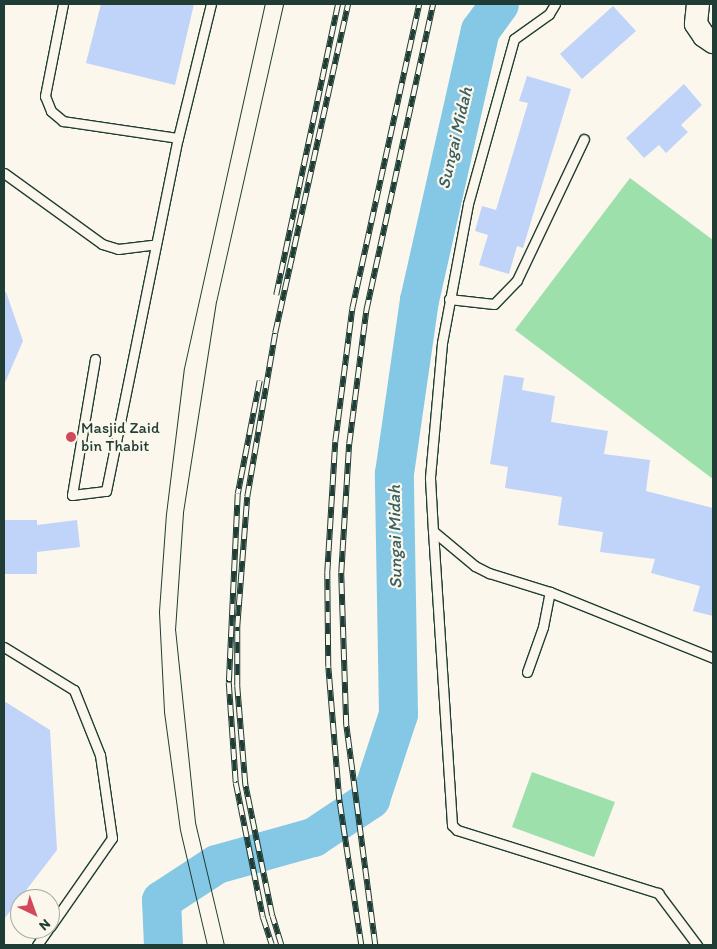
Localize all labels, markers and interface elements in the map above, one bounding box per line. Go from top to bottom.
water label: Sungai Midah [433,85,477,191]
place label: Masjid Zaid bin Thabit [81,418,160,456]
marker: Masjid Zaid bin Thabit [65,431,77,443]
water label: Sungai Midah [383,485,407,589]
north arrow [10,889,60,939]
text: N [36,915,54,934]

